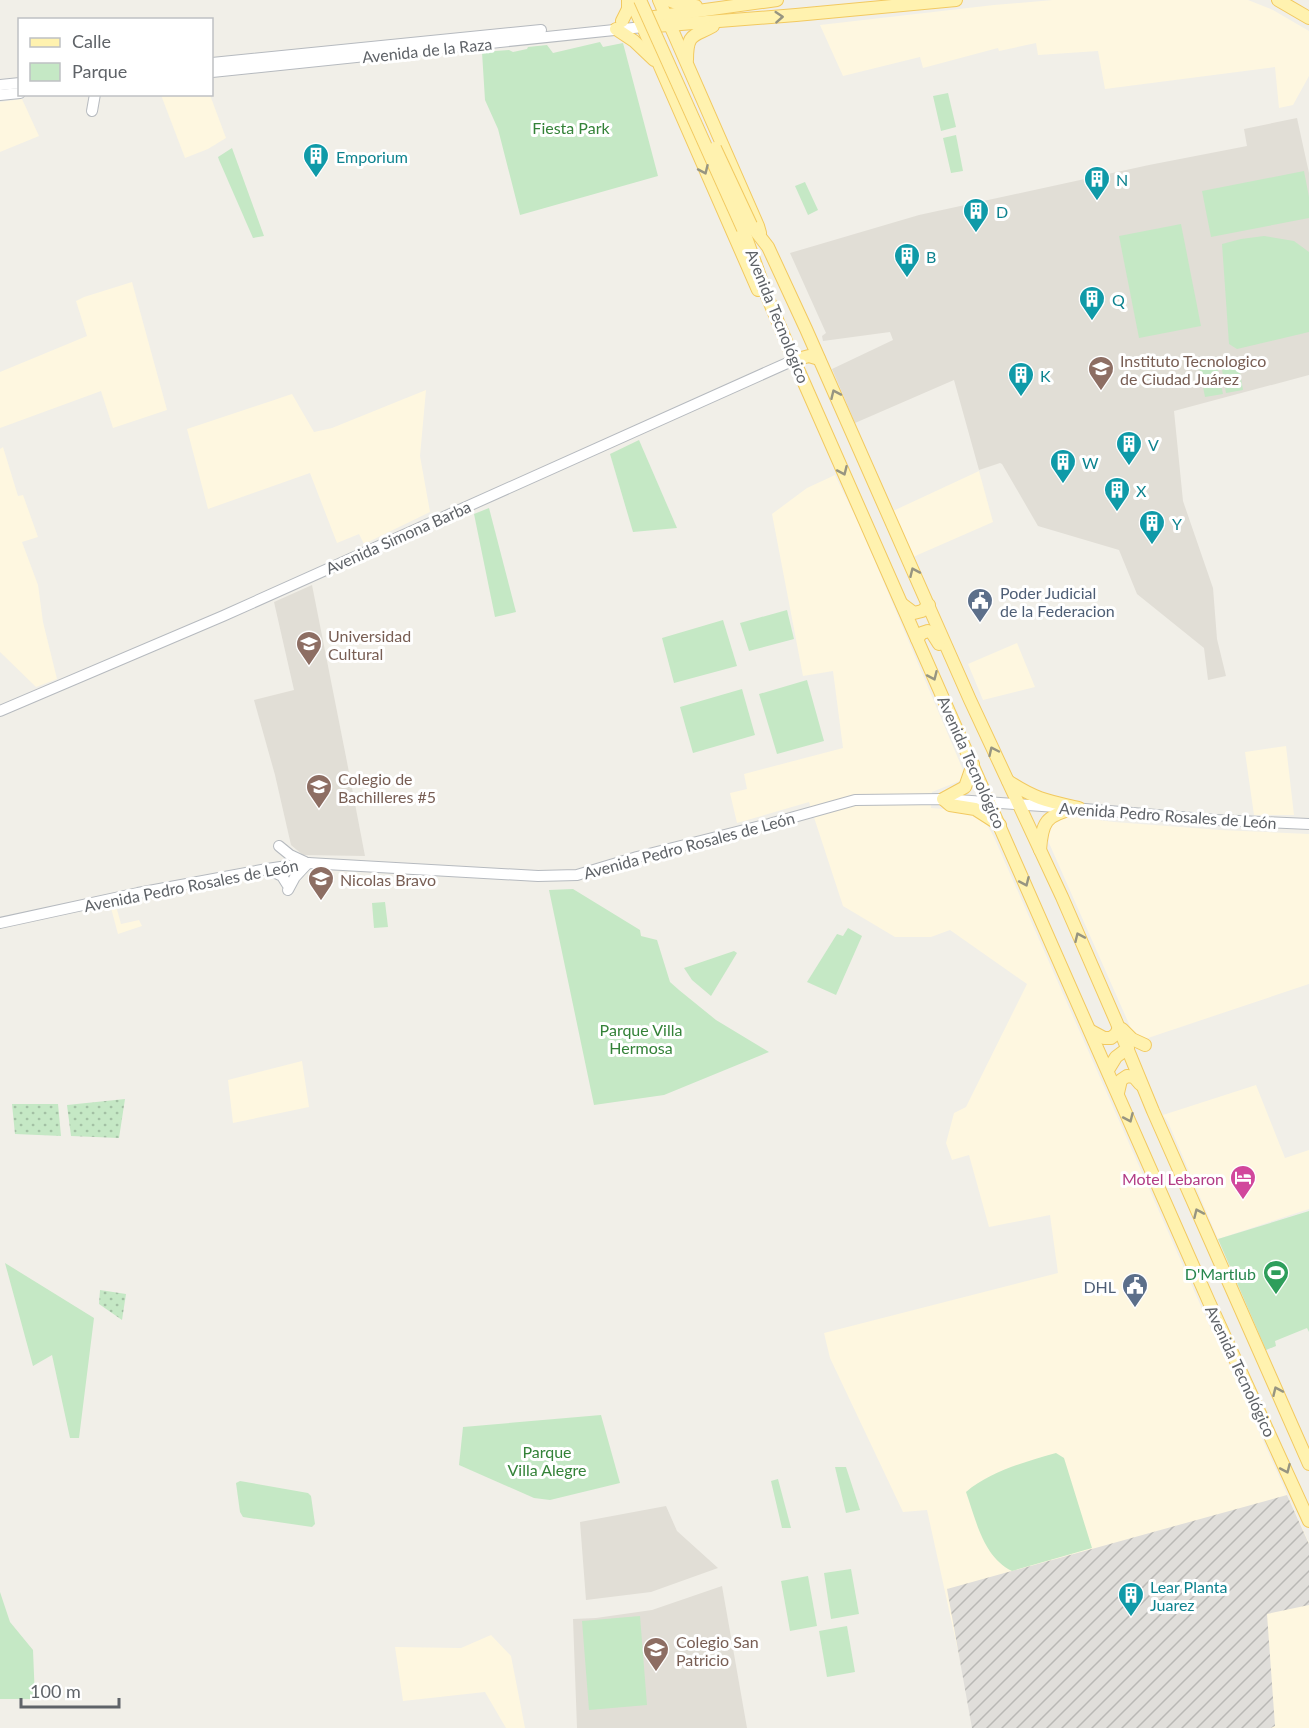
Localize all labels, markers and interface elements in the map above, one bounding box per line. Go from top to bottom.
one-way arrow [774,11,783,24]
legend [18,18,213,96]
text: Calle [72,30,111,52]
street label: Avenida de la Raza [361,34,493,66]
text: Parque [72,60,127,82]
park label: Fiesta Park [532,118,611,137]
building icon: Emporium [301,141,331,179]
place label: Emporium [336,147,408,166]
one-way arrow [697,163,709,174]
building icon: N [1082,164,1112,202]
place label: N [1116,170,1128,189]
building icon: D [961,196,991,234]
place label: D [996,202,1008,221]
building icon: B [892,241,922,279]
street label: Avenida Tecnológico [742,246,814,386]
place label: B [926,247,936,266]
building icon: Q [1077,284,1107,322]
place label: Q [1112,290,1125,309]
place label: Instituto Tecnologico de Ciudad Juárez [1120,351,1266,388]
school or university icon: Instituto Tecnologico de Ciudad Juárez [1086,354,1116,392]
building icon: K [1006,360,1036,398]
place label: K [1040,366,1051,385]
one-way arrow [830,390,842,401]
building icon: V [1114,429,1144,467]
place label: V [1148,435,1159,454]
building icon: W [1048,447,1078,485]
place label: W [1082,453,1099,472]
one-way arrow [836,465,848,476]
building icon: X [1102,475,1132,513]
place label: X [1136,481,1147,500]
street label: Avenida Simona Barba [322,496,474,578]
building icon: Y [1137,508,1167,546]
place label: Y [1172,514,1182,533]
one-way arrow [909,568,921,579]
place label: Poder Judicial de la Federacion [1000,583,1115,620]
public building icon: Poder Judicial de la Federacion [965,586,995,624]
place label: Universidad Cultural [328,626,411,663]
school or university icon: Universidad Cultural [294,629,324,667]
one-way arrow [926,669,938,680]
street label: Avenida Tecnológico [934,693,1010,831]
one-way arrow [989,746,1001,757]
place label: Colegio de Bachilleres #5 [338,769,436,806]
school or university icon: Colegio de Bachilleres #5 [304,772,334,810]
street label: Avenida Pedro Rosales de León [1059,798,1277,832]
street label: Avenida Pedro Rosales de León [581,808,797,882]
street label: Avenida Pedro Rosales de León [82,855,300,915]
school or university icon: Nicolas Bravo [306,864,336,902]
place label: Nicolas Bravo [340,870,436,889]
one-way arrow [1018,876,1030,887]
one-way arrow [1074,933,1086,944]
park label: Parque Villa Hermosa [600,1020,682,1057]
one-way arrow [1122,1112,1134,1123]
hotel icon: Motel Lebaron [1228,1163,1258,1201]
place label: Motel Lebaron [1122,1169,1224,1188]
one-way arrow [1193,1209,1205,1220]
sports icon: D'Martlub [1261,1258,1291,1296]
place label: D'Martlub [1185,1264,1256,1283]
public building icon: DHL [1120,1271,1150,1309]
place label: DHL [1083,1277,1116,1296]
street label: Avenida Tecnológico [1202,1302,1280,1440]
one-way arrow [1272,1387,1284,1398]
park label: Parque Villa Alegre [507,1442,587,1479]
one-way arrow [1278,1463,1290,1474]
place label: Lear Planta Juarez [1150,1577,1227,1614]
building icon: Lear Planta Juarez [1116,1580,1146,1618]
place label: Colegio San Patricio [676,1632,759,1669]
school or university icon: Colegio San Patricio [641,1635,671,1673]
scale bar [21,1671,118,1709]
text: 100 m [30,1680,81,1702]

